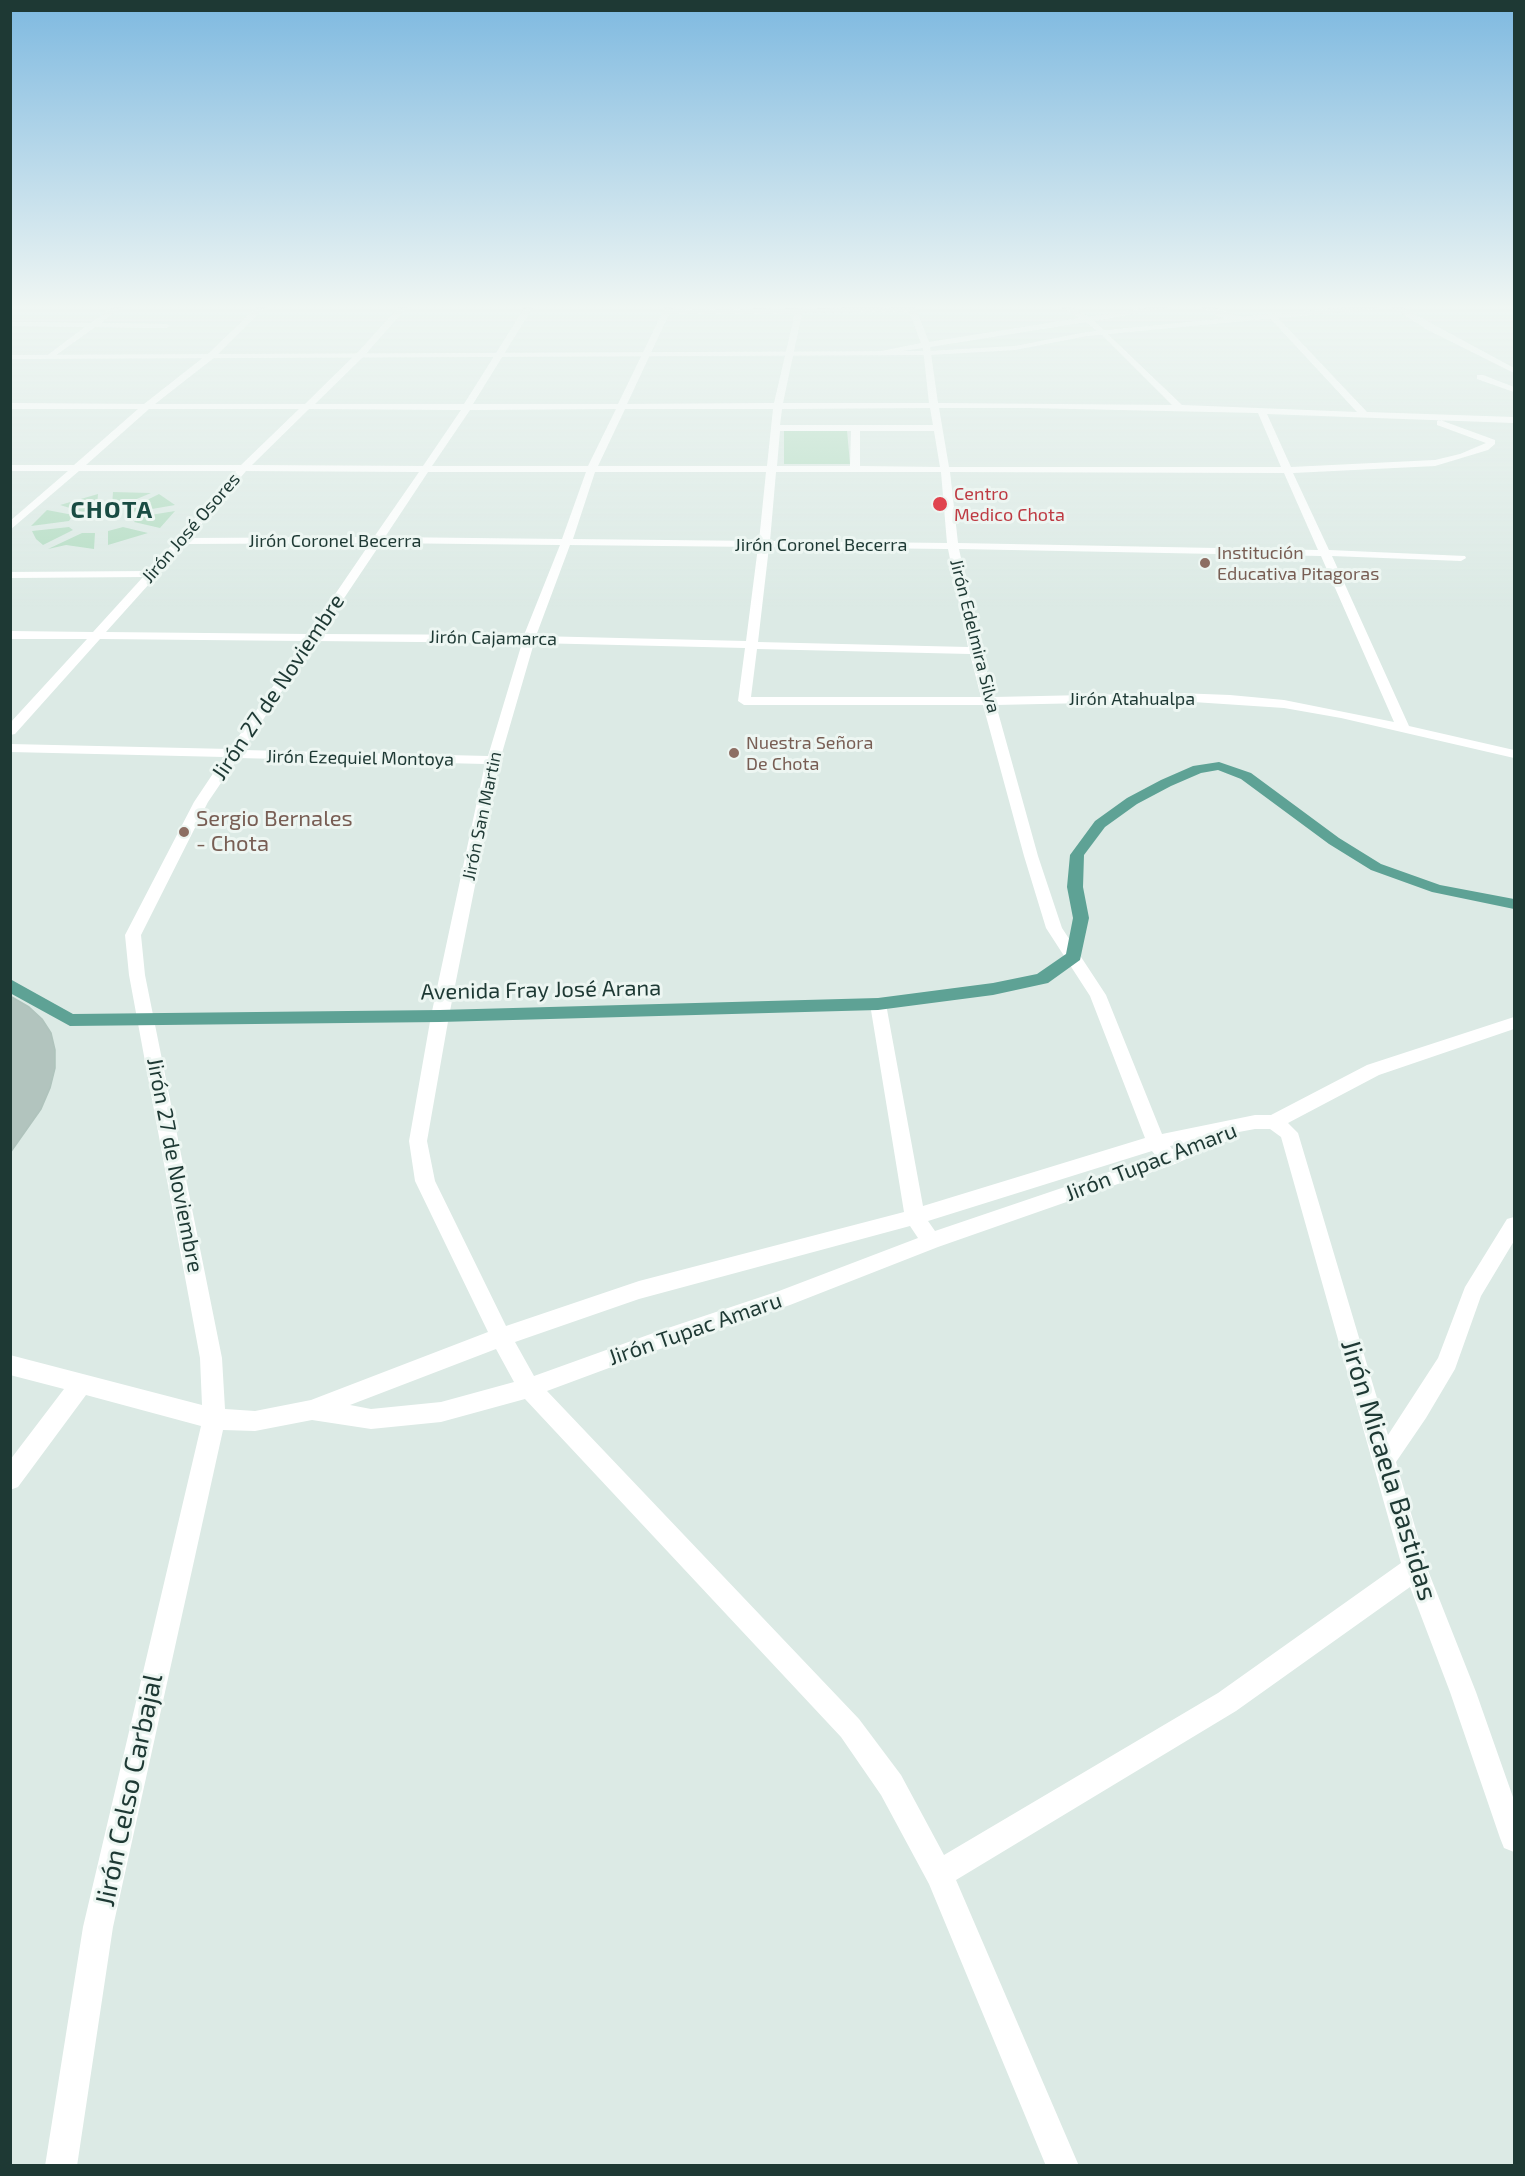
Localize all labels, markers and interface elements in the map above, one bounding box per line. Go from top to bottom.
street label: Jirón José Osores [137,469,245,587]
place label: Centro Medico Chota [954,483,1065,526]
marker: Centro Medico Chota [931,495,949,513]
district label: CHOTA [70,496,154,524]
street label: Jirón Coronel Becerra [249,530,421,552]
street label: Jirón Coronel Becerra [735,534,907,556]
place label: Institución Educativa Pitagoras [1217,542,1379,584]
marker: Institución Educativa Pitagoras [1198,556,1212,570]
street label: Jirón Edelmira Silva [945,557,1005,715]
street label: Jirón 27 de Noviembre [206,589,350,785]
street label: Jirón Cajamarca [429,626,557,650]
street label: Jirón Atahualpa [1069,688,1195,710]
place label: Nuestra Señora De Chota [746,732,873,774]
street label: Jirón Ezequiel Montoya [266,746,454,770]
marker: Nuestra Señora De Chota [727,746,741,760]
street label: Jirón San Martin [458,749,506,883]
place label: Sergio Bernales - Chota [196,806,353,858]
marker: Sergio Bernales - Chota [177,825,191,839]
street label: Avenida Fray José Arana [420,975,662,1005]
street label: Jirón 27 de Noviembre [141,1055,209,1275]
street label: Jirón Tupac Amaru [1061,1117,1241,1207]
street label: Jirón Tupac Amaru [605,1287,785,1371]
street label: Jirón Micaela Bastidas [1334,1335,1444,1605]
street label: Jirón Celso Carbajal [88,1671,170,1909]

